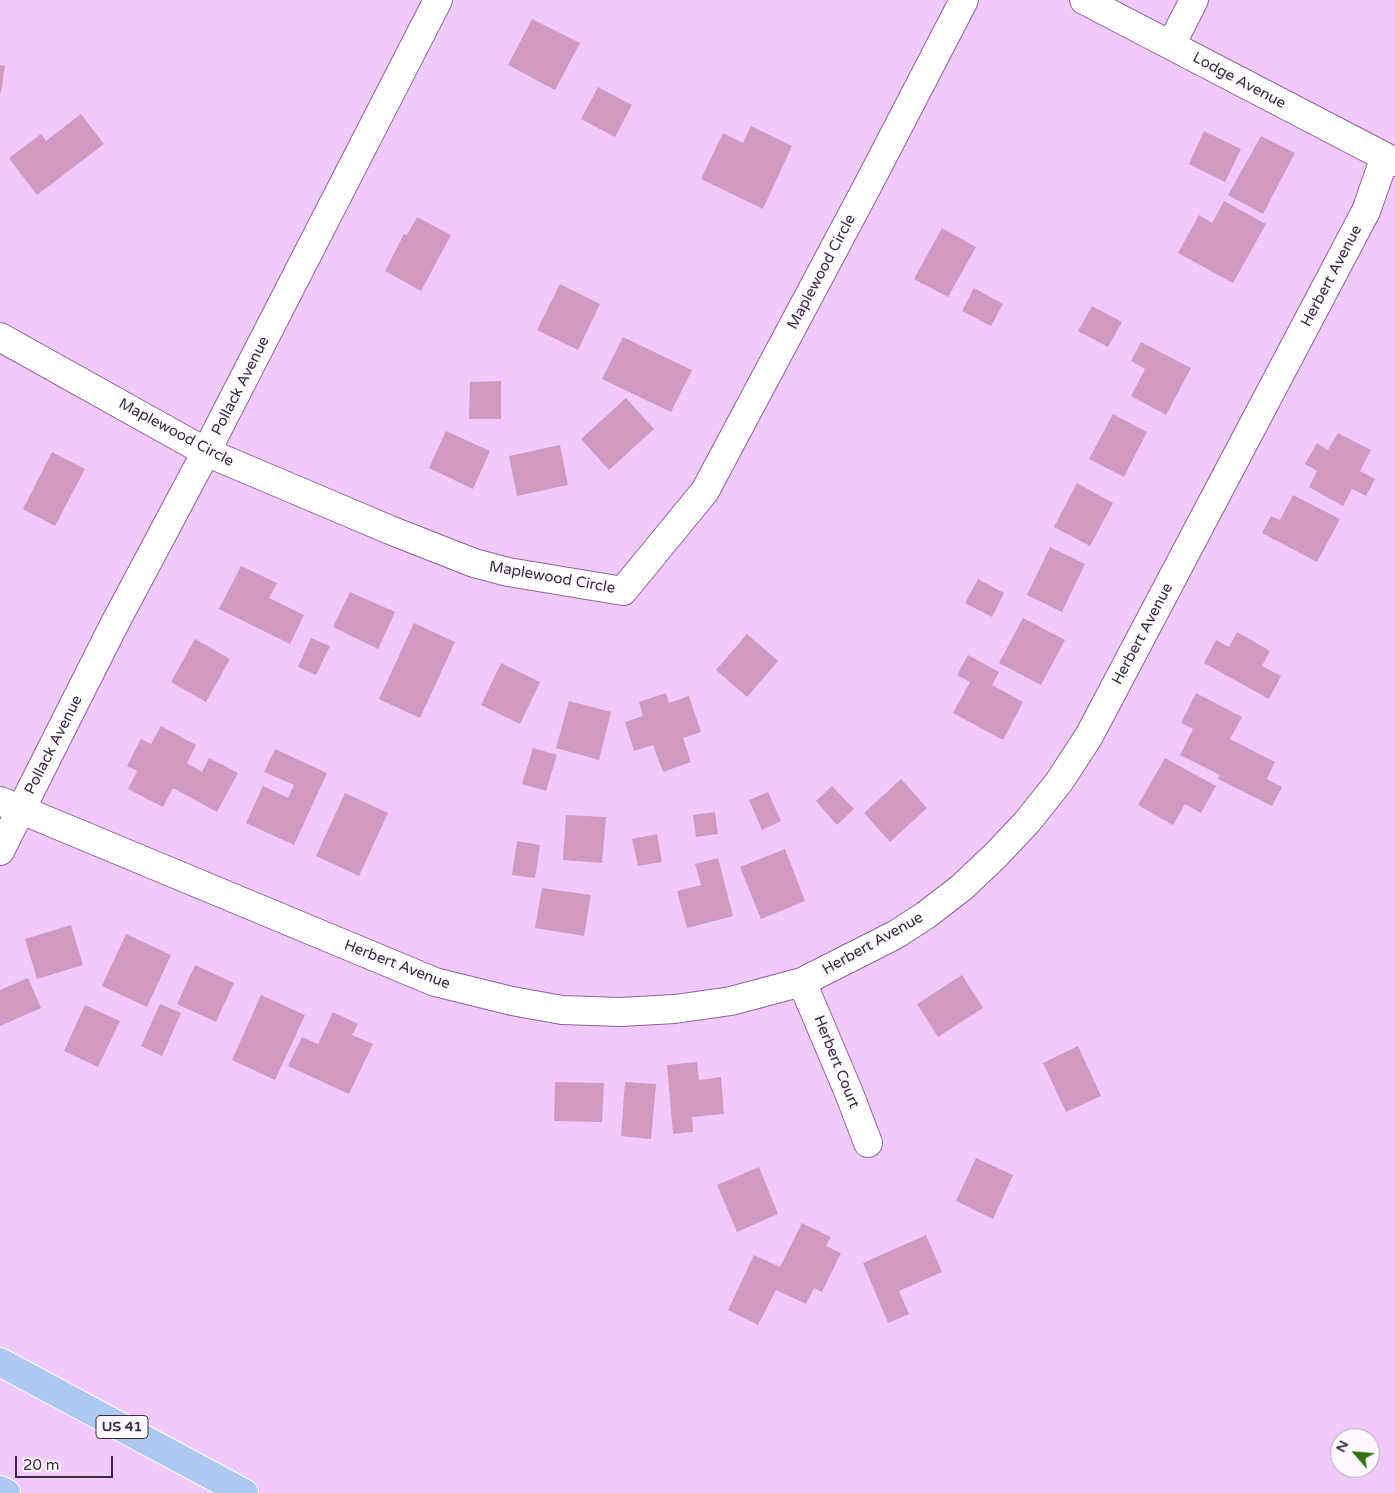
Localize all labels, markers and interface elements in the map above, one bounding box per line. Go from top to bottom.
street label: Lodge Avenue [1189,49,1289,113]
street label: Maplewood Circle [784,211,860,333]
street label: Herbert Avenue [1298,222,1366,330]
street label: Pollack Avenue [208,334,274,438]
street label: Maplewood Circle [115,395,237,471]
street label: Maplewood Circle [488,558,616,598]
street label: Herbert Avenue [1109,580,1177,688]
street label: Pollack Avenue [21,693,87,797]
street label: Herbert Avenue [819,909,927,979]
street label: Herbert Avenue [341,936,453,994]
street label: Herbert Court [809,1013,863,1111]
road number: US 41 [96,1415,148,1438]
north arrow [1330,1428,1380,1478]
text: N [1332,1438,1352,1455]
scale bar [18,1446,115,1478]
text: 20 m [23,1456,60,1474]

